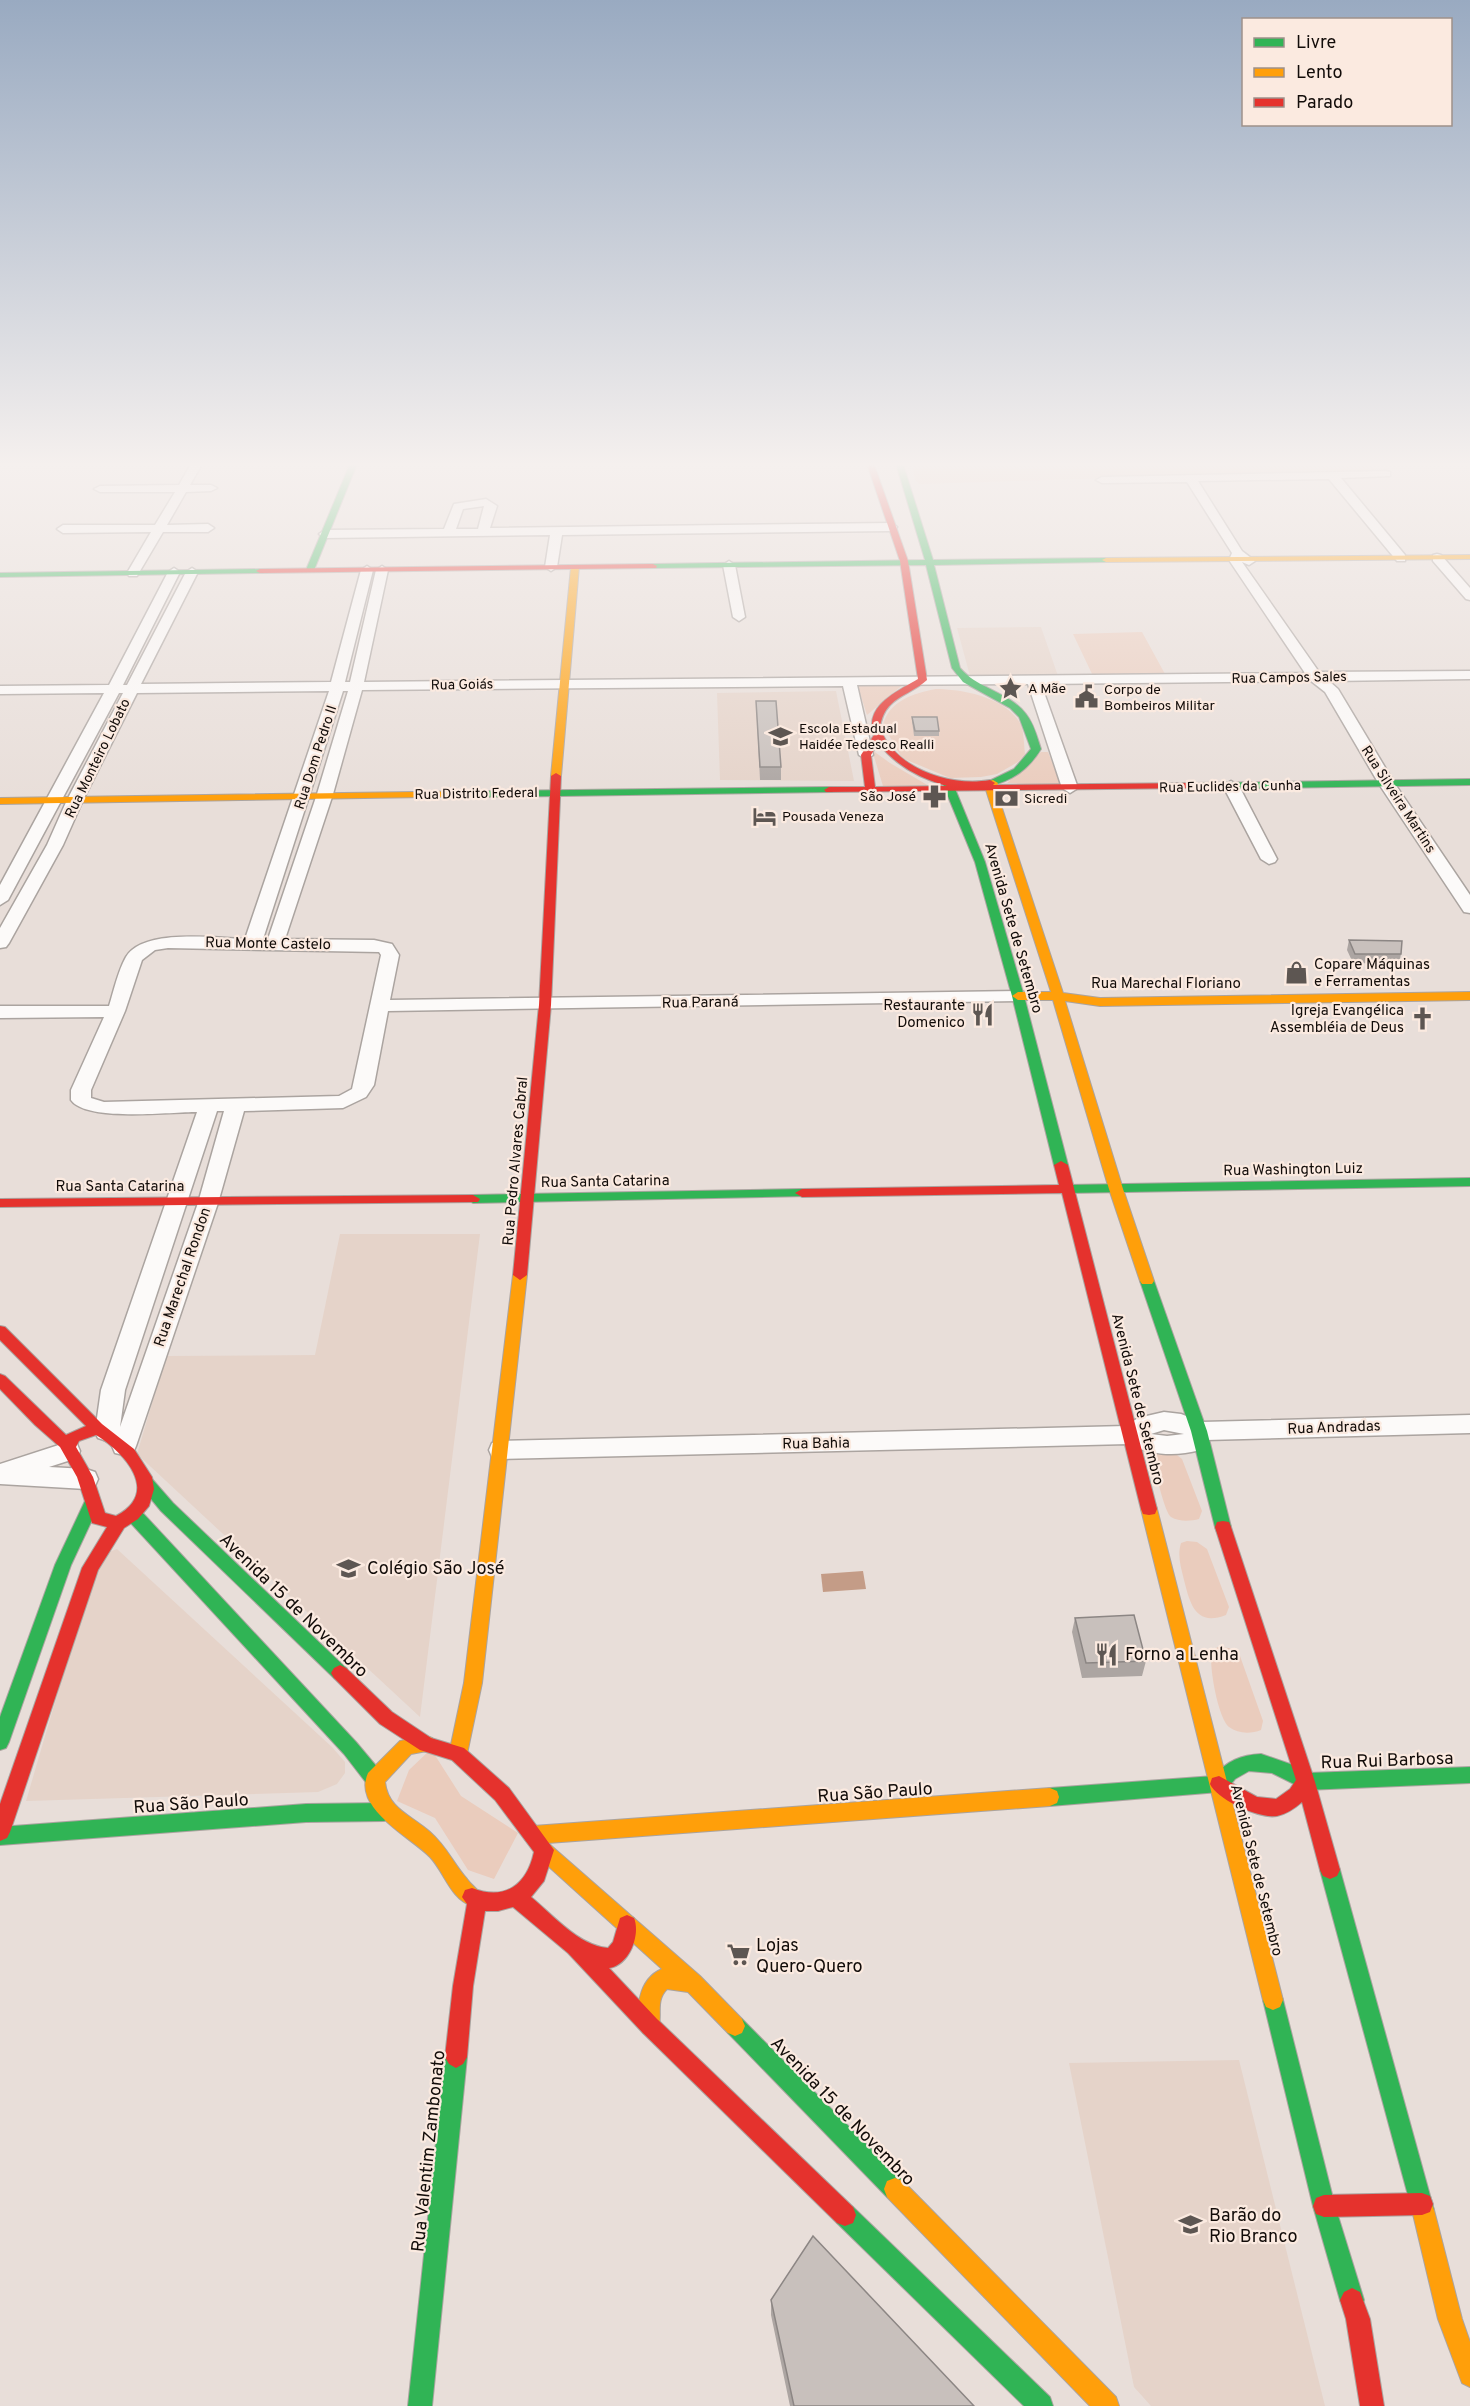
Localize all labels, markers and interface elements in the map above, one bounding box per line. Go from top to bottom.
legend [1242,18,1452,126]
text: Livre [1296,32,1336,55]
text: Lento [1296,62,1342,85]
text: Parado [1296,92,1353,115]
street label: Rua Campos Sales [1231,669,1347,688]
place icon: A Mãe [997,675,1023,701]
street label: Rua Goiás [431,676,494,695]
place label: A Mãe [1028,681,1066,698]
place label: Corpo de Bombeiros Militar [1104,682,1215,715]
public building icon: Corpo de Bombeiros Militar [1073,684,1099,710]
street label: Rua Monteiro Lobato [62,696,135,821]
street label: Rua Dom Pedro II [292,703,341,812]
place label: Escola Estadual Haidée Tedesco Realli [799,721,934,754]
school or university icon: Escola Estadual Haidée Tedesco Realli [768,723,794,749]
street label: Rua Silveira Martins [1357,743,1439,857]
street label: Rua Euclides da Cunha [1159,778,1301,797]
pharmacy icon: São José [921,783,947,809]
street label: Rua Distrito Federal [414,785,538,804]
bank icon: Sicredi [993,785,1019,811]
place label: São José [860,789,916,806]
place label: Sicredi [1024,791,1067,808]
hotel icon: Pousada Veneza [751,803,777,829]
place label: Pousada Veneza [782,809,884,826]
street label: Avenida Sete de Setembro [979,841,1046,1016]
street label: Rua Monte Castelo [205,934,331,955]
place label: Copare Máquinas e Ferramentas [1314,956,1430,992]
shop icon: Copare Máquinas e Ferramentas [1283,960,1309,986]
street label: Rua Marechal Floriano [1091,975,1241,994]
street label: Rua Paraná [661,993,739,1014]
place label: Restaurante Domenico [883,997,965,1033]
restaurant icon: Restaurante Domenico [970,1001,996,1027]
place label: Igreja Evangélica Assembléia de Deus [1270,1002,1404,1038]
church icon: Igreja Evangélica Assembléia de Deus [1409,1006,1435,1032]
street label: Rua Pedro Alvares Cabral [500,1076,533,1246]
street label: Rua Washington Luiz [1223,1160,1363,1181]
street label: Rua Santa Catarina [540,1172,670,1193]
street label: Rua Santa Catarina [56,1178,184,1197]
street label: Rua Marechal Rondon [151,1205,216,1350]
street label: Avenida Sete de Setembro [1106,1311,1167,1487]
street label: Rua Andradas [1287,1417,1381,1440]
street label: Rua Bahia [782,1434,850,1455]
street label: Avenida 15 de Novembro [214,1529,372,1683]
school or university icon: Colégio São José [336,1555,362,1581]
place label: Colégio São José [367,1558,504,1581]
restaurant icon: Forno a Lenha [1094,1641,1120,1667]
place label: Forno a Lenha [1125,1644,1239,1667]
street label: Rua Rui Barbosa [1320,1748,1454,1775]
street label: Rua São Paulo [817,1778,934,1809]
street label: Avenida Sete de Setembro [1225,1782,1286,1958]
street label: Rua São Paulo [133,1789,250,1820]
place label: Lojas Quero-Quero [756,1935,863,1979]
supermarket icon: Lojas Quero-Quero [725,1942,751,1968]
street label: Avenida 15 de Novembro [765,2033,919,2191]
street label: Rua Valentim Zambonato [407,2049,452,2253]
place label: Barão do Rio Branco [1209,2205,1298,2249]
school or university icon: Barão do Rio Branco [1178,2212,1204,2238]

